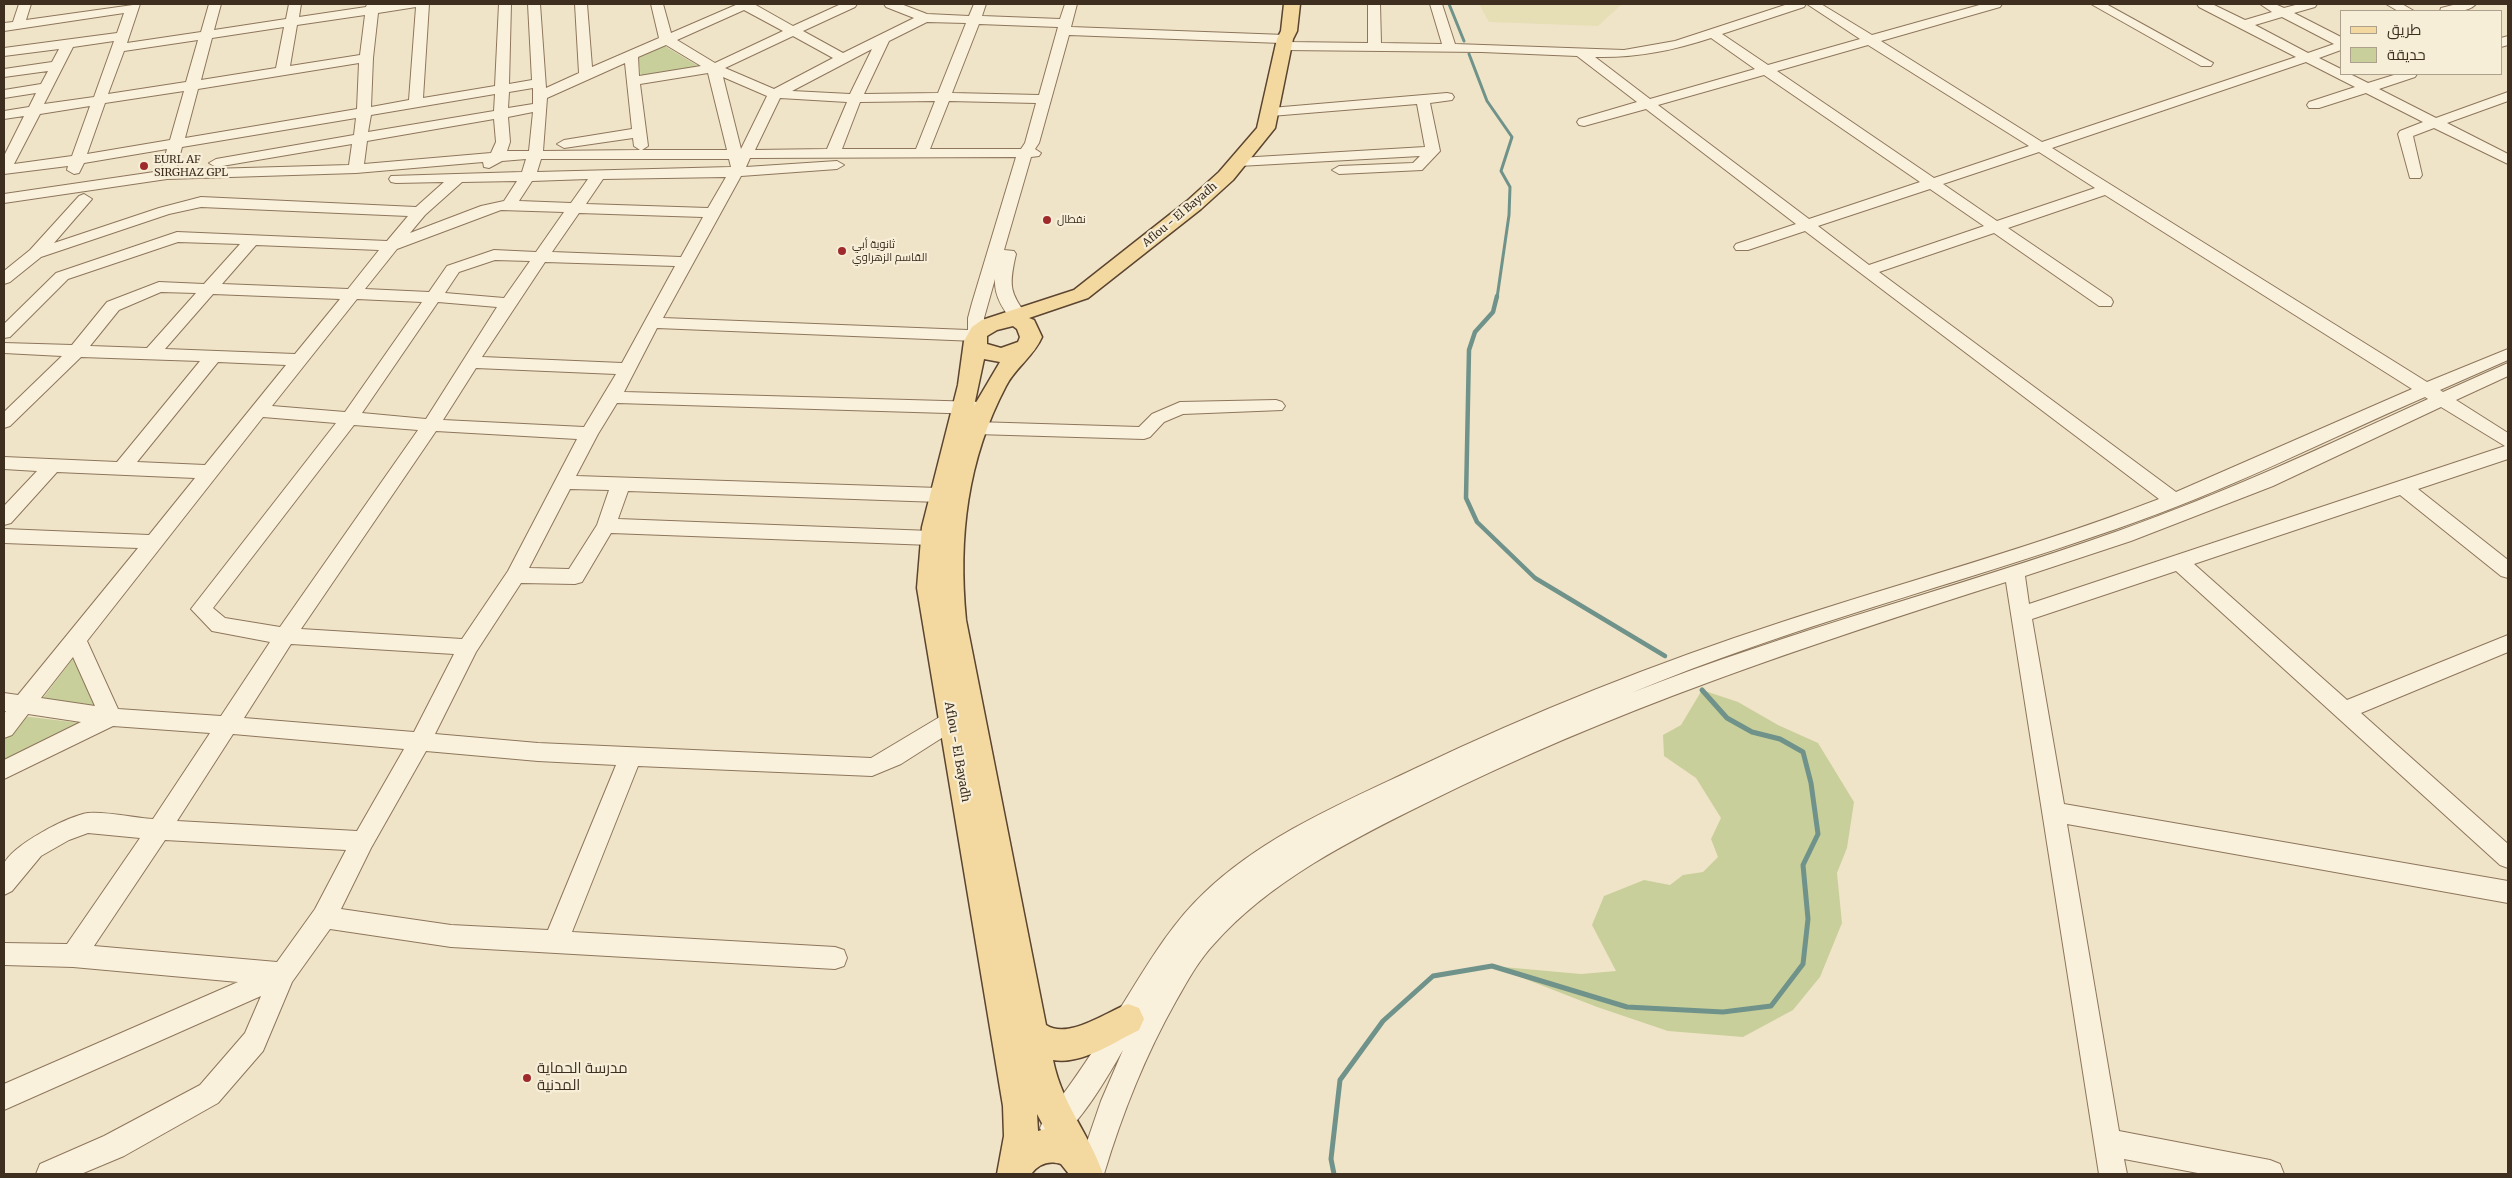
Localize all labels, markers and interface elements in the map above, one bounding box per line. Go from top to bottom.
legend [2340,10,2502,75]
text: طريق [2387,20,2421,39]
text: حديقة [2387,45,2426,64]
place label: EURL AF SIRGHAZ GPL [154,153,228,179]
marker: EURL AF SIRGHAZ GPL [138,160,150,172]
street label: Aflou - El Bayadh [1140,180,1220,250]
place label: نفطال [1057,213,1086,227]
marker: نفطال [1041,214,1053,226]
place label: ثانوية أبي القاسم الزهراوي [852,238,927,264]
marker: ثانوية أبي القاسم الزهراوي [836,245,848,257]
street label: Aflou - El Bayadh [941,701,973,803]
place label: مدرسة الحماية المدنية [537,1060,628,1095]
marker: مدرسة الحماية المدنية [521,1072,533,1084]

